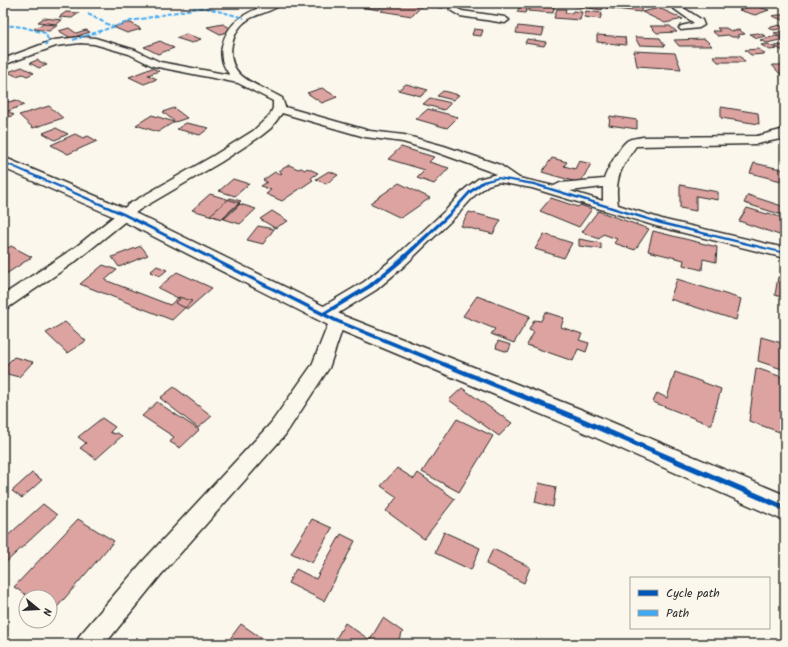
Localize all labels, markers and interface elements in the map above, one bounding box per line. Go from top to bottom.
legend [630,577,770,629]
text: Cycle path [666,584,720,603]
north arrow [18,589,58,629]
text: Path [666,604,689,623]
text: N [37,606,56,618]

